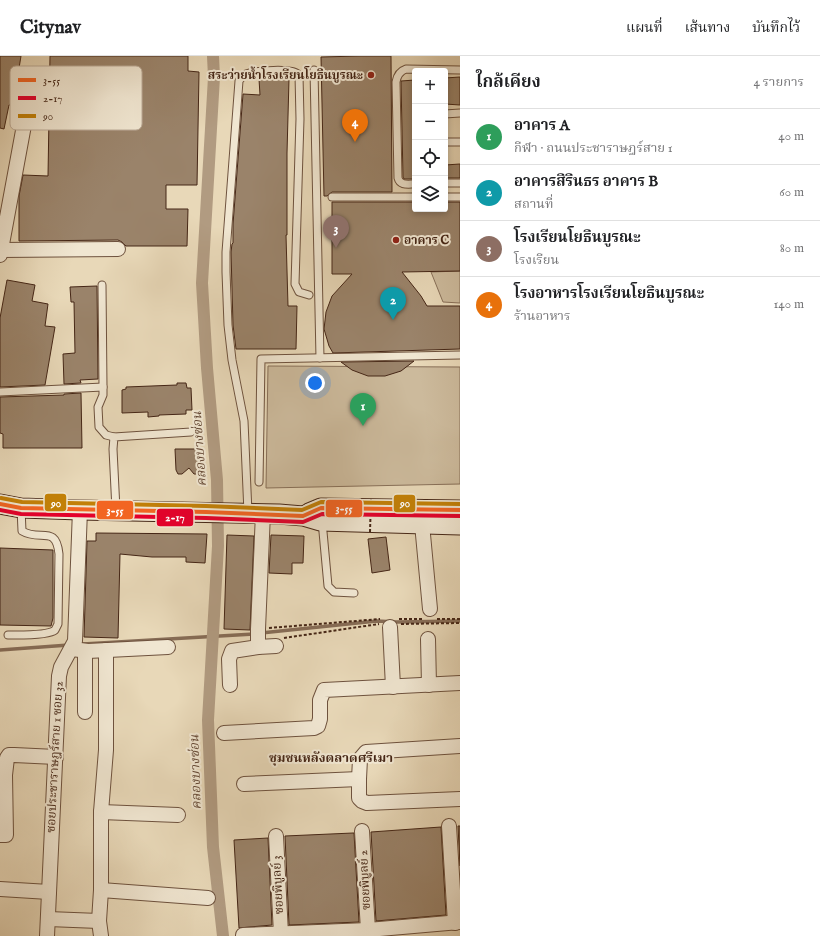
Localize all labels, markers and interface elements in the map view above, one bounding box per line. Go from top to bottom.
text: Citynav [20,16,81,40]
text: แผนที่ [626,19,663,37]
text: เส้นทาง [685,19,730,37]
text: บันทึกไว้ [752,19,800,37]
legend [10,66,142,130]
place label: สระว่ายนํ้าโรงเรียนโยธินบูรณะ [208,66,363,83]
map controls [412,68,448,212]
button: + [412,68,448,104]
marker: สระว่ายนํ้าโรงเรียนโยธินบูรณะ [366,70,376,80]
text: ใกล้เคียง [476,72,541,93]
text: 3-55 [43,74,60,88]
text: 4 รายการ [753,74,804,91]
text: 2-17 [43,92,63,106]
button: − [412,104,448,140]
pin: 4 [342,109,368,142]
text: 90 [42,110,53,124]
text: อาคาร A [514,116,570,135]
text: 1 [487,128,491,145]
text: 40 m [778,128,804,145]
button: locate [412,140,448,176]
text: กีฬา · ถนนประชาราษฎร์สาย 1 [514,140,673,157]
text: อาคารสิรินธร อาคาร B [514,172,658,191]
button: layers [412,176,448,212]
text: 2 [486,184,492,201]
text: 60 m [779,184,804,201]
text: สถานที่ [514,196,553,213]
pin: 3 [323,215,349,248]
text: โรงเรียนโยธินบูรณะ [514,228,641,247]
place label: อาคาร C [404,233,449,248]
marker: อาคาร C [391,235,401,245]
text: 3 [487,240,491,257]
text: 80 m [780,240,804,257]
text: โรงเรียน [514,252,559,269]
text: โรงอาหารโรงเรียนโยธินบูรณะ [514,284,704,303]
pin: 2 [380,287,406,320]
text: 4 [486,296,492,313]
text: 140 m [774,296,804,313]
text: ร้านอาหาร [514,308,570,325]
your location [305,373,325,393]
pin: 1 [350,393,376,426]
water label: คลองบางซ่อน [189,410,211,487]
line badge: 90 [44,493,67,512]
line badge: 90 [393,494,416,513]
text: 90 [50,497,62,511]
text: 90 [399,497,411,511]
line badge: 3-55 [325,499,363,518]
line badge: 3-55 [96,500,134,520]
text: 3-55 [335,502,353,516]
text: 3-55 [106,504,124,518]
line badge: 2-17 [156,508,194,527]
text: 2-17 [165,511,185,525]
street label: ซอยประชาราษฎร์สาย 1 ซอย 32 [44,680,66,833]
water label: คลองบางซ่อน [186,734,206,810]
district label: ชุมชนหลังตลาดศรีเมา [269,750,393,767]
street label: ซอยพิบูลย์ 2 [356,849,374,910]
street label: ซอยพิบูลย์ 3 [269,855,287,915]

